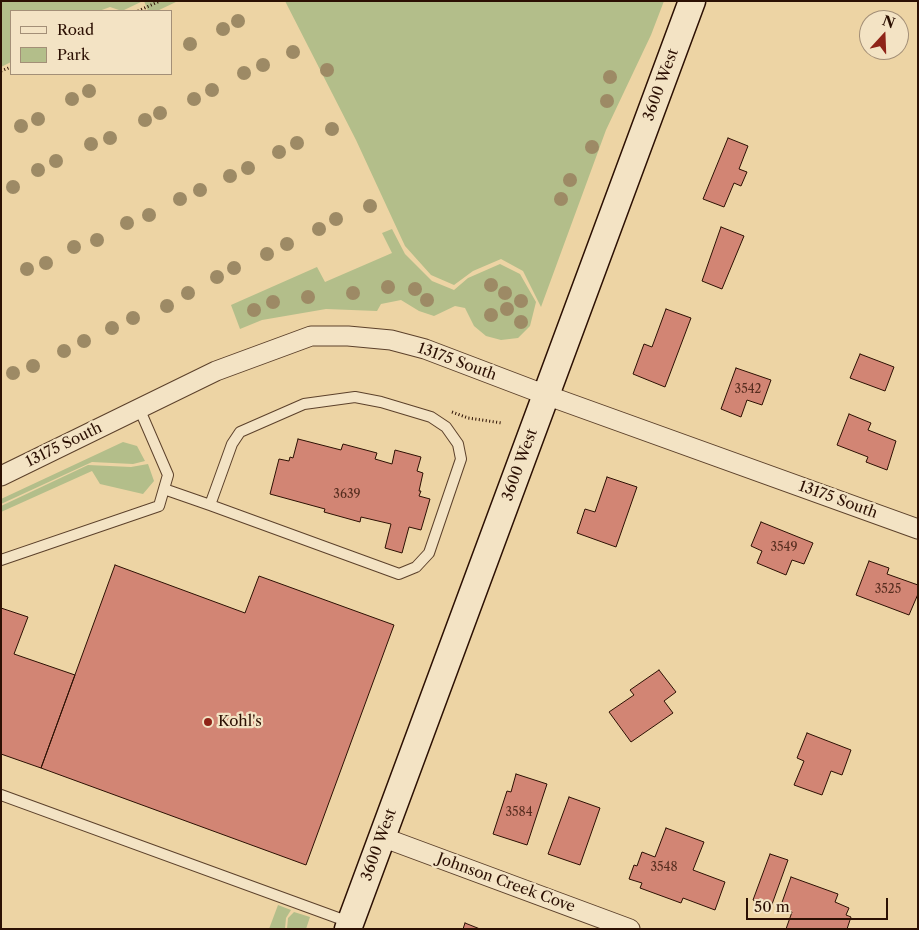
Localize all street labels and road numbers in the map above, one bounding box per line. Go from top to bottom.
street label: 3600 West [640,47,682,123]
street label: 13175 South [415,339,499,385]
street label: 13175 South [23,419,105,471]
street label: 3600 West [499,427,541,503]
street label: 13175 South [796,477,880,523]
street label: 3600 West [358,807,400,883]
street label: Johnson Creek Cove [434,850,578,916]

